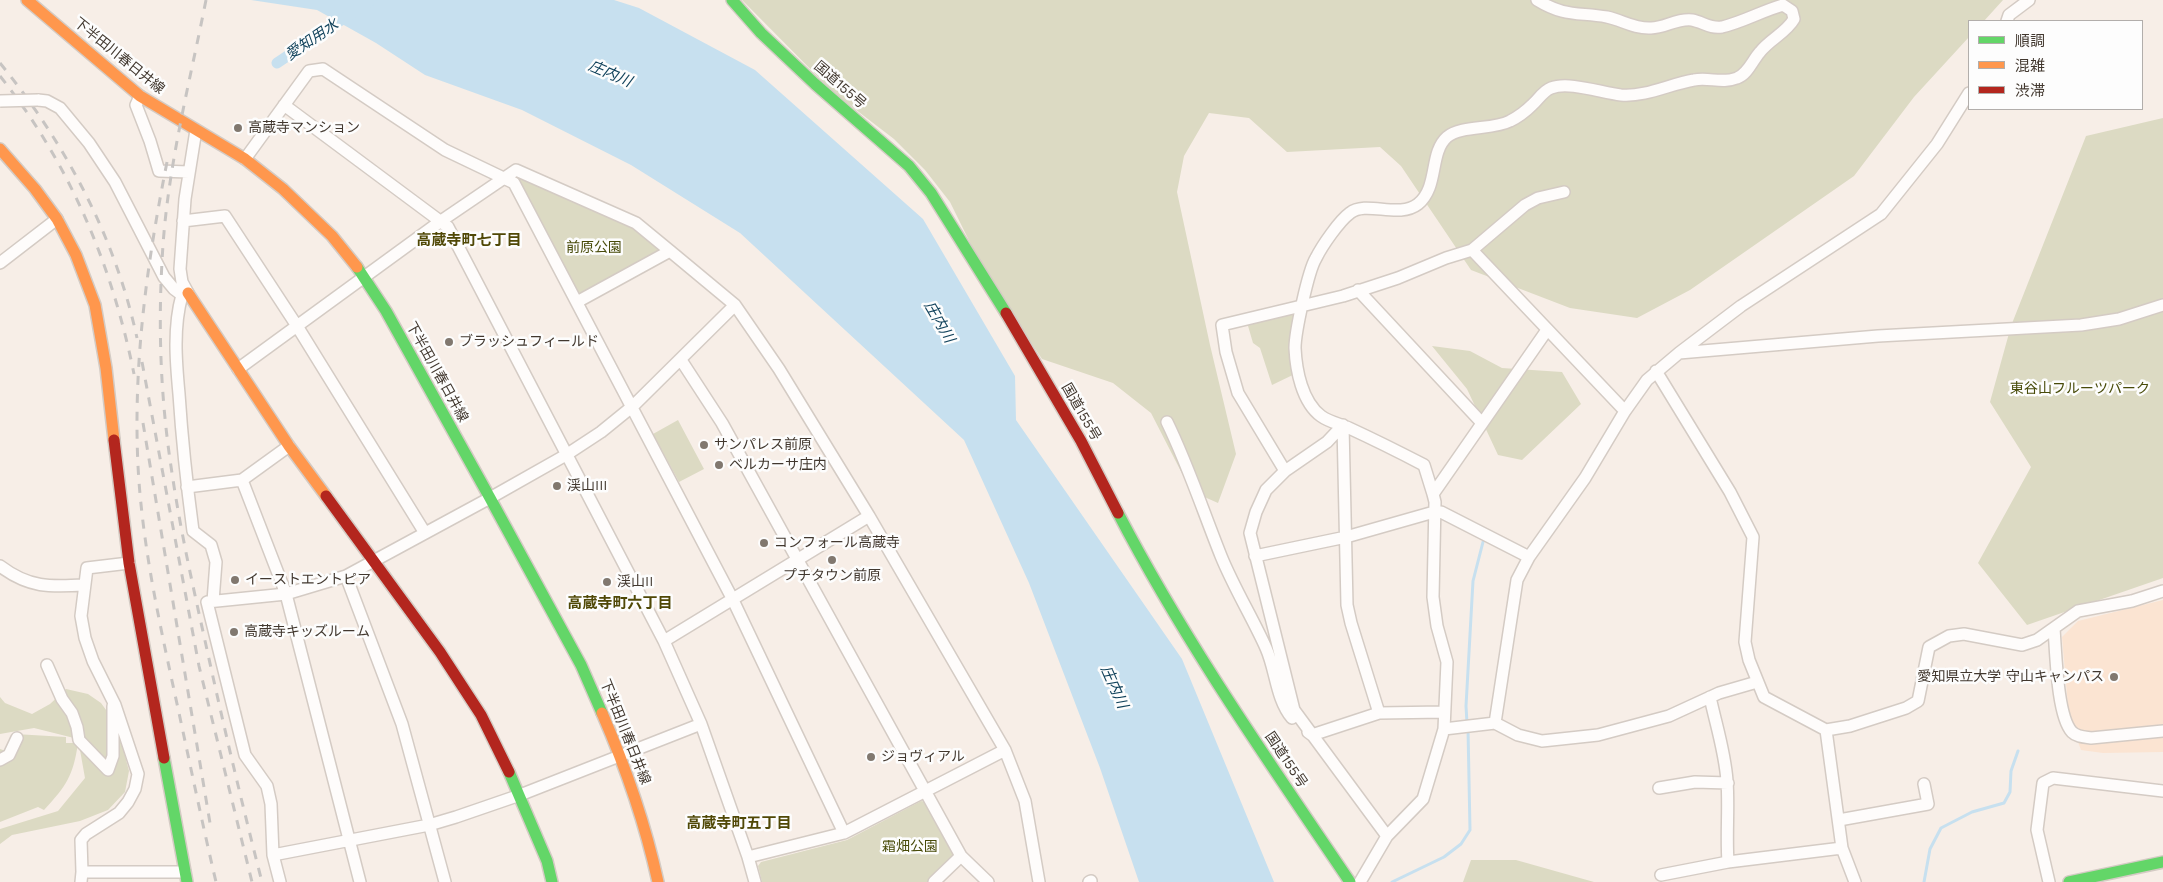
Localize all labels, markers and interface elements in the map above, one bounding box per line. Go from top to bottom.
street label: 下半田川春日井線 [70,14,168,98]
water label: 愛知用水 [282,16,342,64]
legend [1968,20,2143,110]
text: 順調 [2015,32,2045,50]
water label: 庄内川 [586,57,634,91]
text: 混雑 [2015,57,2045,75]
street label: 国道155号 [810,58,870,112]
text: 渋滞 [2015,82,2045,100]
place label: 高蔵寺マンション [248,120,360,136]
marker: 高蔵寺マンション [232,122,244,134]
district label: 高蔵寺町七丁目 [417,232,521,250]
park label: 前原公園 [566,240,622,256]
water label: 庄内川 [920,298,958,346]
street label: 下半田川春日井線 [403,319,471,425]
place label: ブラッシュフィールド [459,334,599,350]
marker: ブラッシュフィールド [443,336,455,348]
street label: 国道155号 [1058,380,1104,444]
park label: 東谷山フルーツパーク [2010,381,2150,397]
place label: サンパレス前原 [714,437,812,453]
marker: サンパレス前原 [698,439,710,451]
place label: ベルカーサ庄内 [729,457,827,473]
marker: ベルカーサ庄内 [713,459,725,471]
place label: 渓山III [567,478,607,494]
marker: 渓山III [551,480,563,492]
place label: コンフォール高蔵寺 [774,535,900,551]
marker: コンフォール高蔵寺 [758,537,770,549]
marker: プチタウン前原 [826,554,838,566]
place label: プチタウン前原 [783,568,881,584]
place label: イーストエントピア [245,572,371,588]
marker: イーストエントピア [229,574,241,586]
place label: 渓山II [617,574,653,590]
marker: 渓山II [601,576,613,588]
district label: 高蔵寺町六丁目 [568,595,672,613]
place label: 高蔵寺キッズルーム [244,624,370,640]
marker: 高蔵寺キッズルーム [228,626,240,638]
water label: 庄内川 [1097,663,1131,711]
place label: 愛知県立大学 守山キャンパス [1917,669,2104,685]
marker: 愛知県立大学 守山キャンパス [2108,671,2120,683]
street label: 下半田川春日井線 [596,677,654,787]
street label: 国道155号 [1261,729,1311,791]
place label: ジョヴィアル [881,749,965,765]
marker: ジョヴィアル [865,751,877,763]
district label: 高蔵寺町五丁目 [687,815,791,833]
park label: 霜畑公園 [882,839,938,855]

